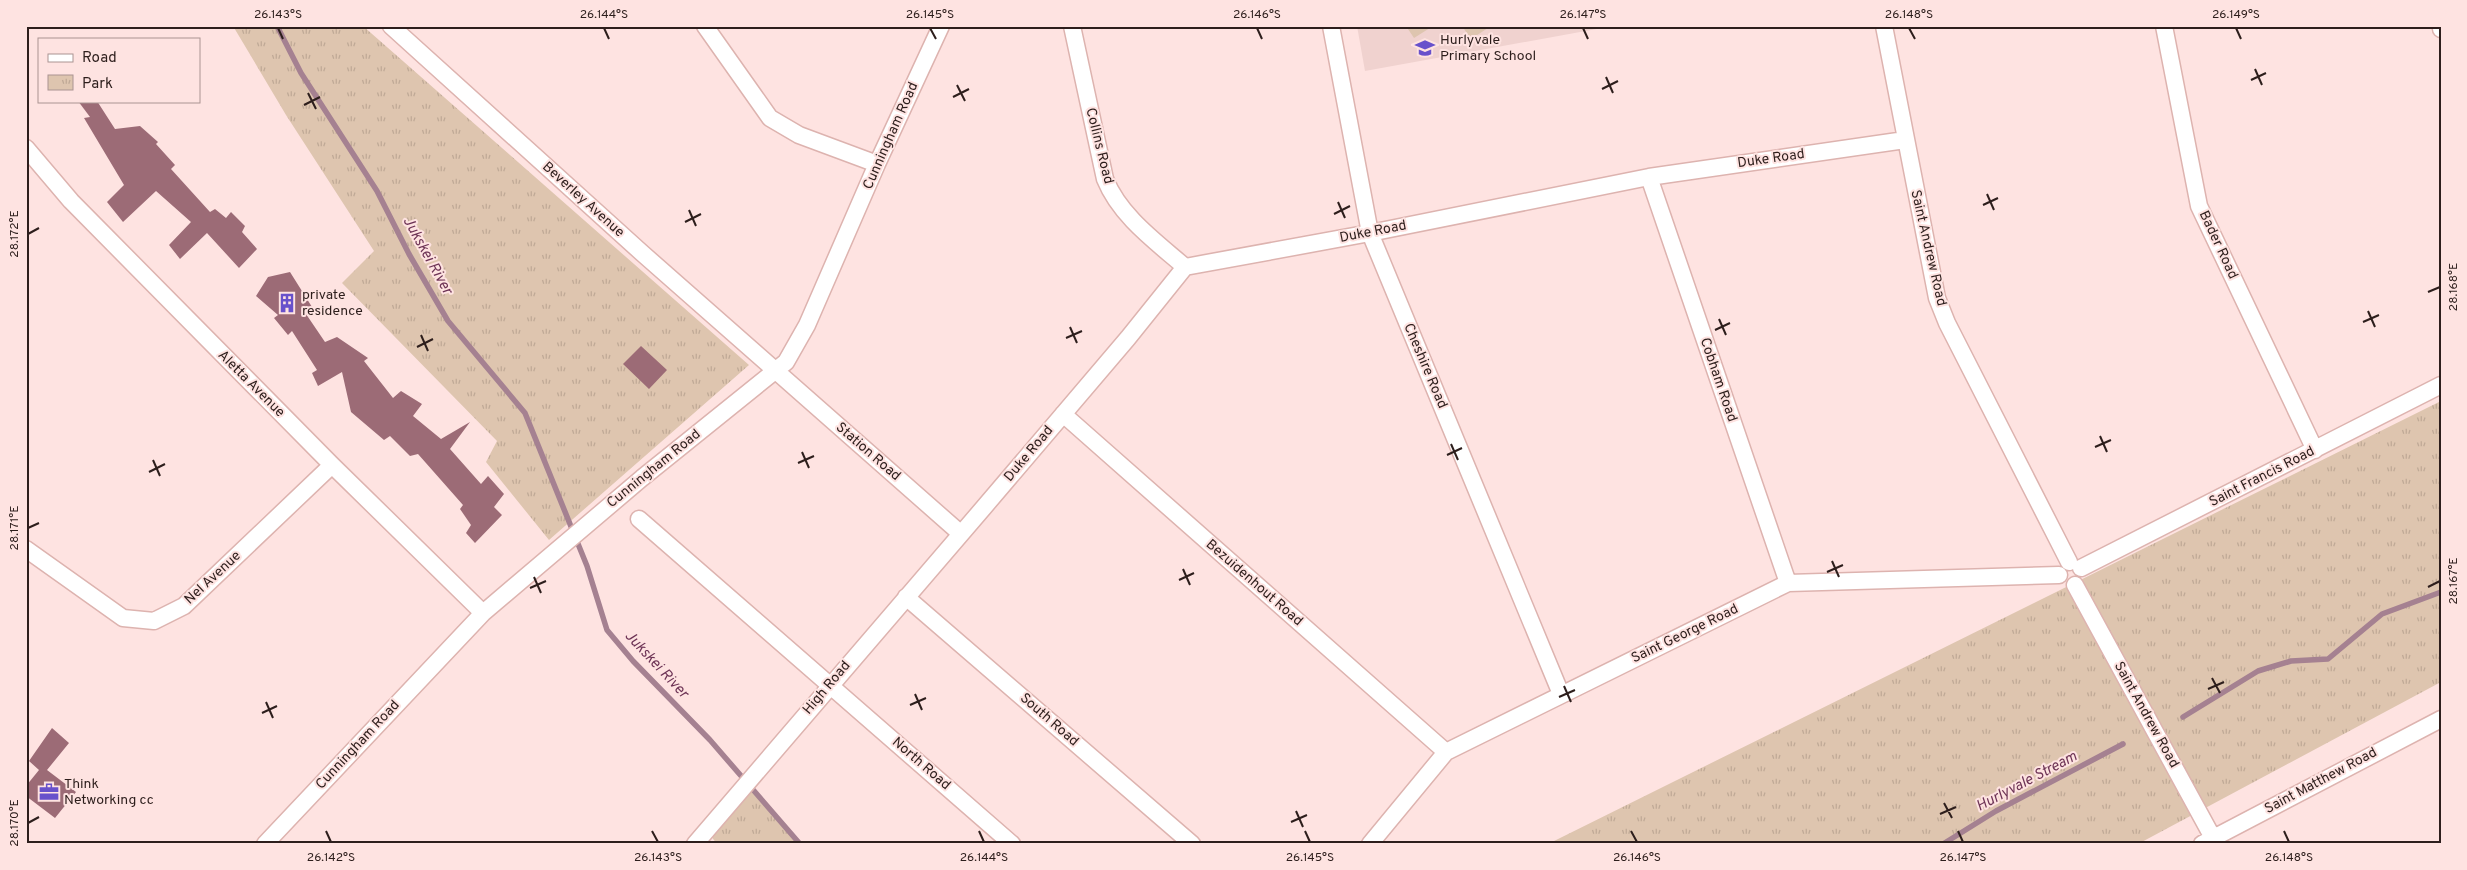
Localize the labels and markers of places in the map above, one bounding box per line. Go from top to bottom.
place label: Hurlyvale Primary School [1440,32,1536,65]
school or university icon: Hurlyvale Primary School [1414,37,1436,59]
place label: private residence [302,287,363,320]
building icon: private residence [276,292,298,314]
place label: Think Networking cc [64,776,154,809]
office icon: Think Networking cc [38,781,60,803]

